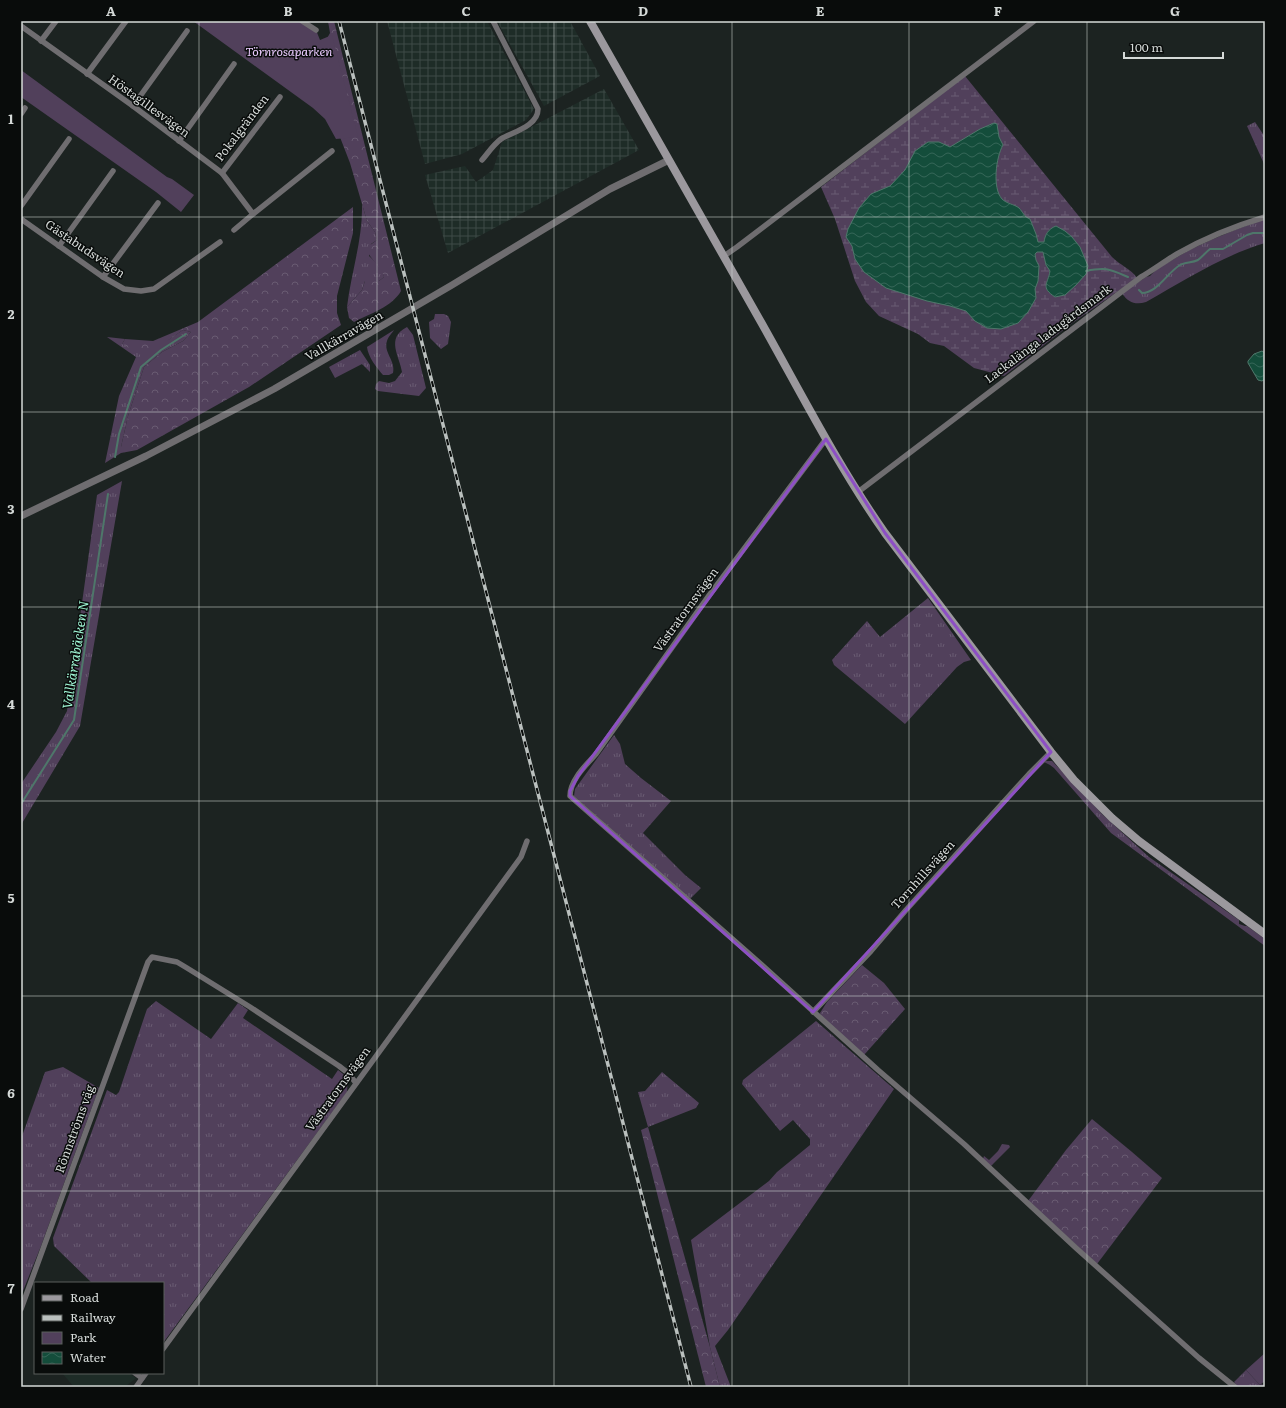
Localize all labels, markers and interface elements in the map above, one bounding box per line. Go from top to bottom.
text: A [106,1,116,20]
text: B [284,1,293,20]
text: C [461,1,471,20]
text: D [638,1,648,20]
text: E [816,1,825,20]
text: F [994,1,1002,20]
text: G [1170,1,1180,20]
scale bar [1124,34,1223,60]
text: 100 m [1130,38,1163,56]
park label: Törnrosaparken [246,42,332,60]
street label: Höstagillesvägen [105,69,194,141]
street label: Pokalgränden [210,90,272,165]
text: 1 [8,109,14,128]
street label: Gästabudsvägen [42,215,129,282]
street label: Lackalänga ladugårdsmark [980,279,1115,387]
text: 2 [8,304,15,323]
street label: Vallkärravägen [301,305,386,365]
text: 3 [7,499,15,518]
street label: Västratornsvägen [648,563,722,655]
water label: Vallkärrabäcken N [57,599,92,710]
text: 4 [7,694,15,713]
street label: Tornhillsvägen [886,836,958,913]
text: 5 [7,888,15,907]
street label: Västratornsvägen [300,1042,374,1134]
street label: Rönnströms väg [50,1082,98,1175]
text: 6 [7,1083,15,1102]
text: 7 [7,1278,15,1297]
legend [34,1282,164,1374]
text: Road [70,1288,100,1306]
text: Railway [70,1308,116,1326]
text: Park [70,1328,97,1346]
text: Water [70,1348,106,1366]

